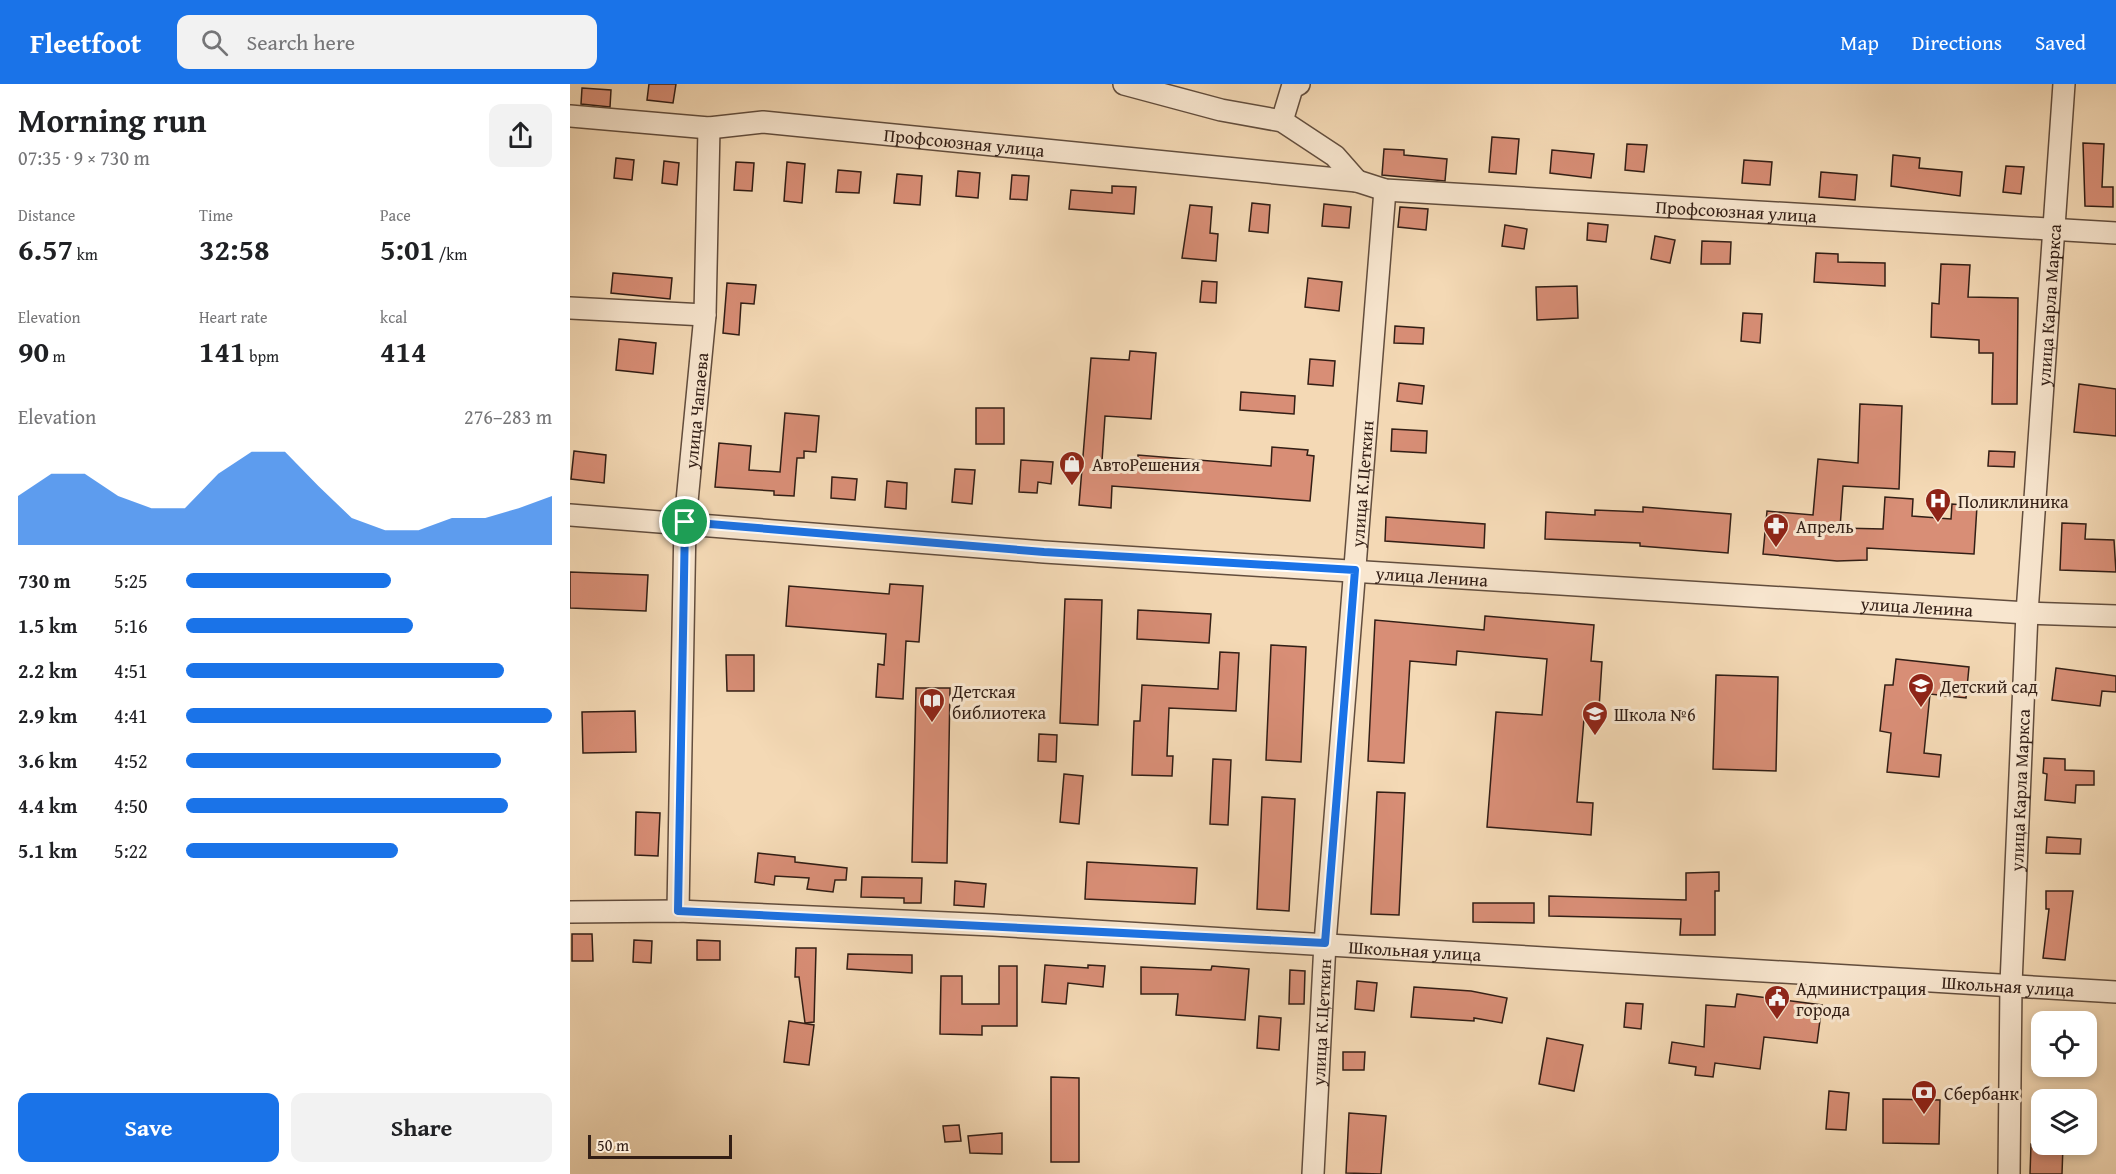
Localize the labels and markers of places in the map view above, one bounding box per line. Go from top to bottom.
shop icon: АвтоРешения [1057,449,1087,487]
place label: АвтоРешения [1092,451,1200,478]
hospital icon: Поликлиника [1923,486,1953,524]
place label: Поликлиника [1958,488,2069,515]
pin [659,496,710,547]
pharmacy icon: Апрель [1761,511,1791,549]
place label: Апрель [1796,513,1854,540]
school or university icon: Детский сад [1906,671,1936,709]
place label: Детский сад [1939,673,2038,700]
place label: Детская библиотека [951,678,1047,726]
library icon: Детская библиотека [917,686,947,724]
school or university icon: Школа №6 [1580,699,1610,737]
place label: Школа №6 [1614,701,1696,728]
place label: Администрация города [1796,975,1926,1023]
public building icon: Администрация города [1762,983,1792,1021]
bank icon: Сбербанк [1909,1078,1939,1116]
place label: Сбербанк [1944,1080,2019,1107]

